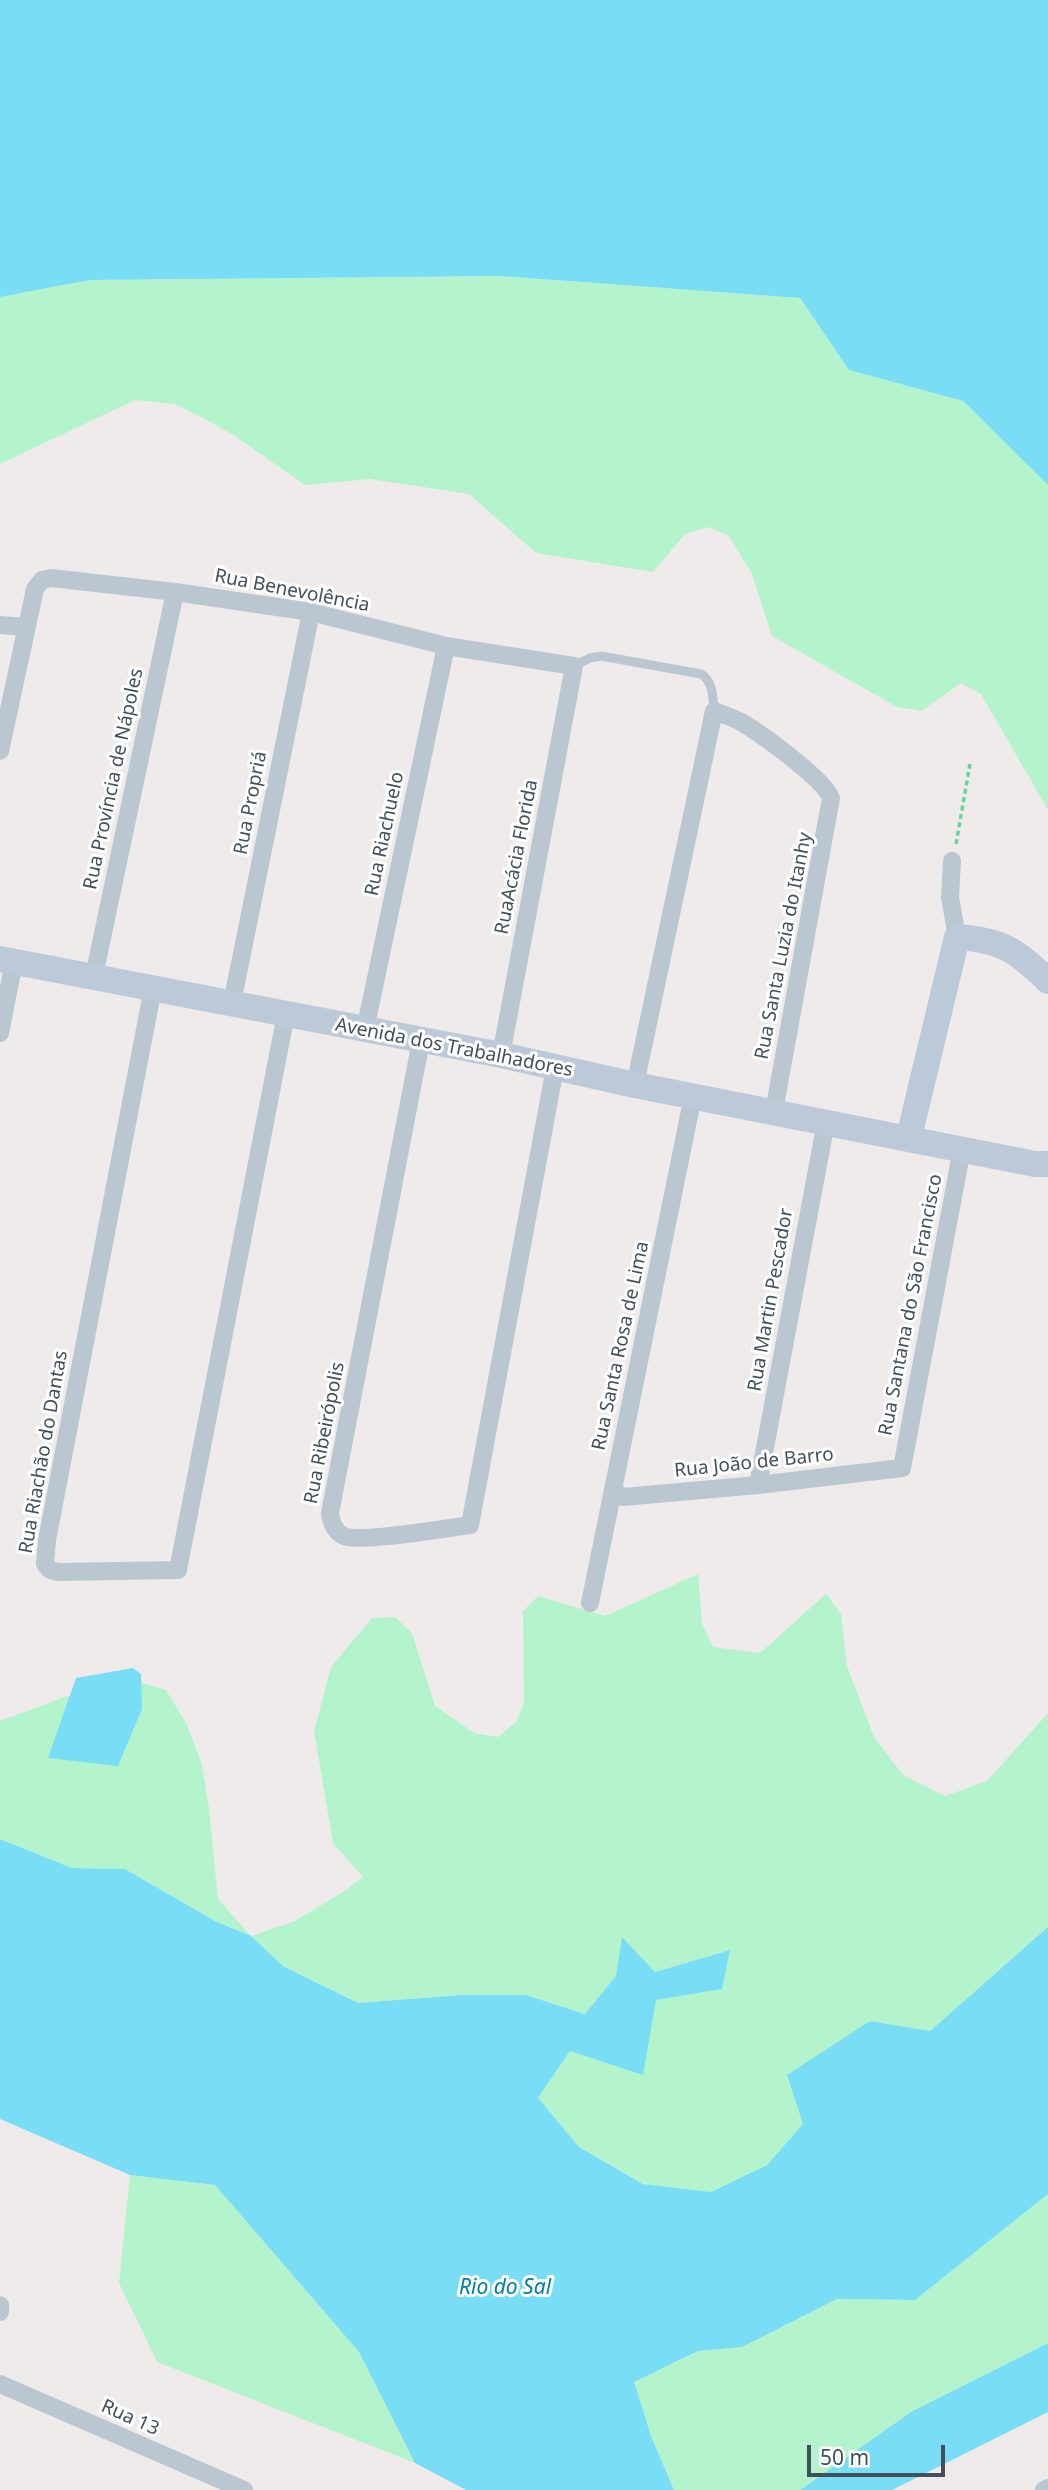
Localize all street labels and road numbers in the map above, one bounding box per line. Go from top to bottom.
street label: Rua Benevolência [213,565,371,617]
street label: Rua Província de Nápoles [79,666,149,892]
street label: Rua Propriá [230,749,272,857]
street label: Rua Riachuelo [361,770,409,898]
street label: RuaAcácia Florida [491,778,543,936]
street label: Rua Santa Luzia do Itanhy [751,831,817,1061]
street label: Avenida dos Trabalhadores [333,1014,575,1082]
street label: Rua Santana do São Francisco [874,1172,948,1438]
street label: Rua Martin Pescador [744,1207,798,1393]
street label: Rua Santa Rosa de Lima [588,1239,654,1453]
street label: Rua Riachão do Dantas [15,1349,73,1555]
street label: Rua Ribeirópolis [300,1360,350,1506]
street label: Rua João de Barro [673,1443,835,1483]
street label: Rua 13 [98,2395,162,2441]

